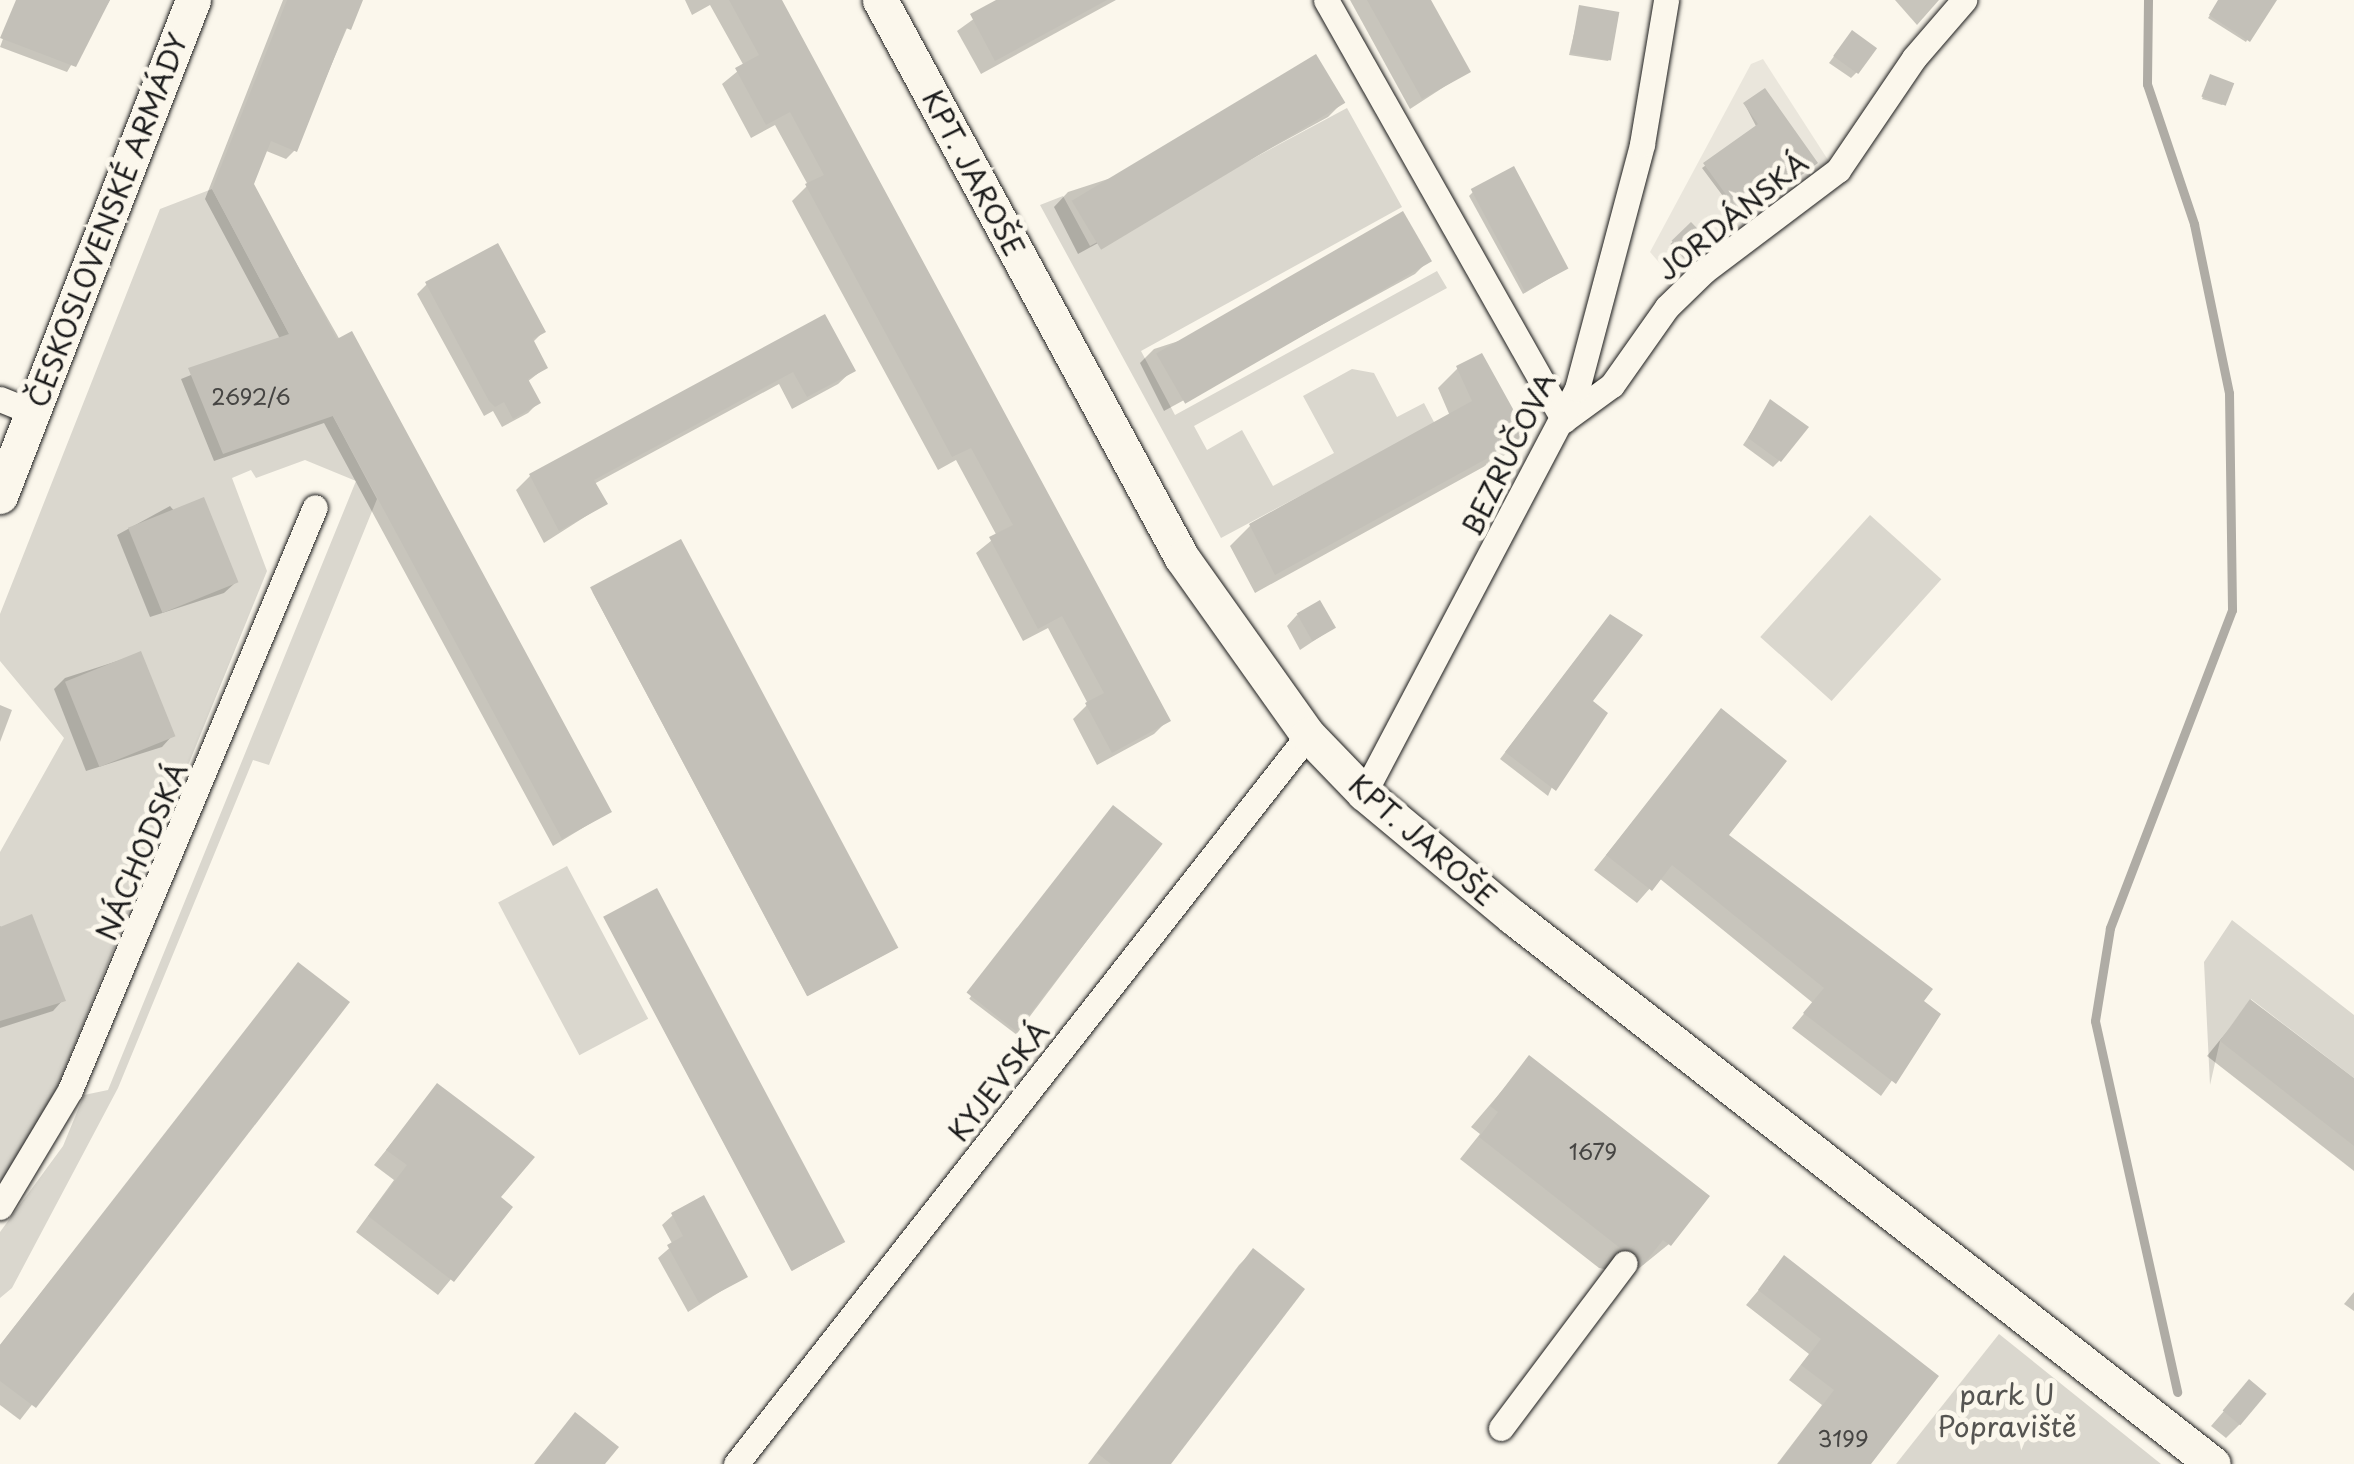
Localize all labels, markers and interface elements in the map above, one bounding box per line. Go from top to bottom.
street label: ČESKOSLOVENSKÉ ARMÁDY [20,29,194,411]
street label: KPT. JAROŠE [916,84,1032,262]
street label: JORDÁNSKÁ [1650,145,1814,287]
street label: BEZRUČOVA [1454,367,1562,541]
house number: 2692/6 [211,383,291,409]
street label: NÁCHODSKÁ [89,757,193,945]
street label: KPT. JAROŠE [1342,767,1504,913]
street label: KYJEVSKÁ [941,1014,1055,1148]
house number: 1679 [1569,1138,1617,1164]
park label: park U Popraviště [1937,1377,2077,1443]
house number: 3199 [1817,1425,1869,1451]

